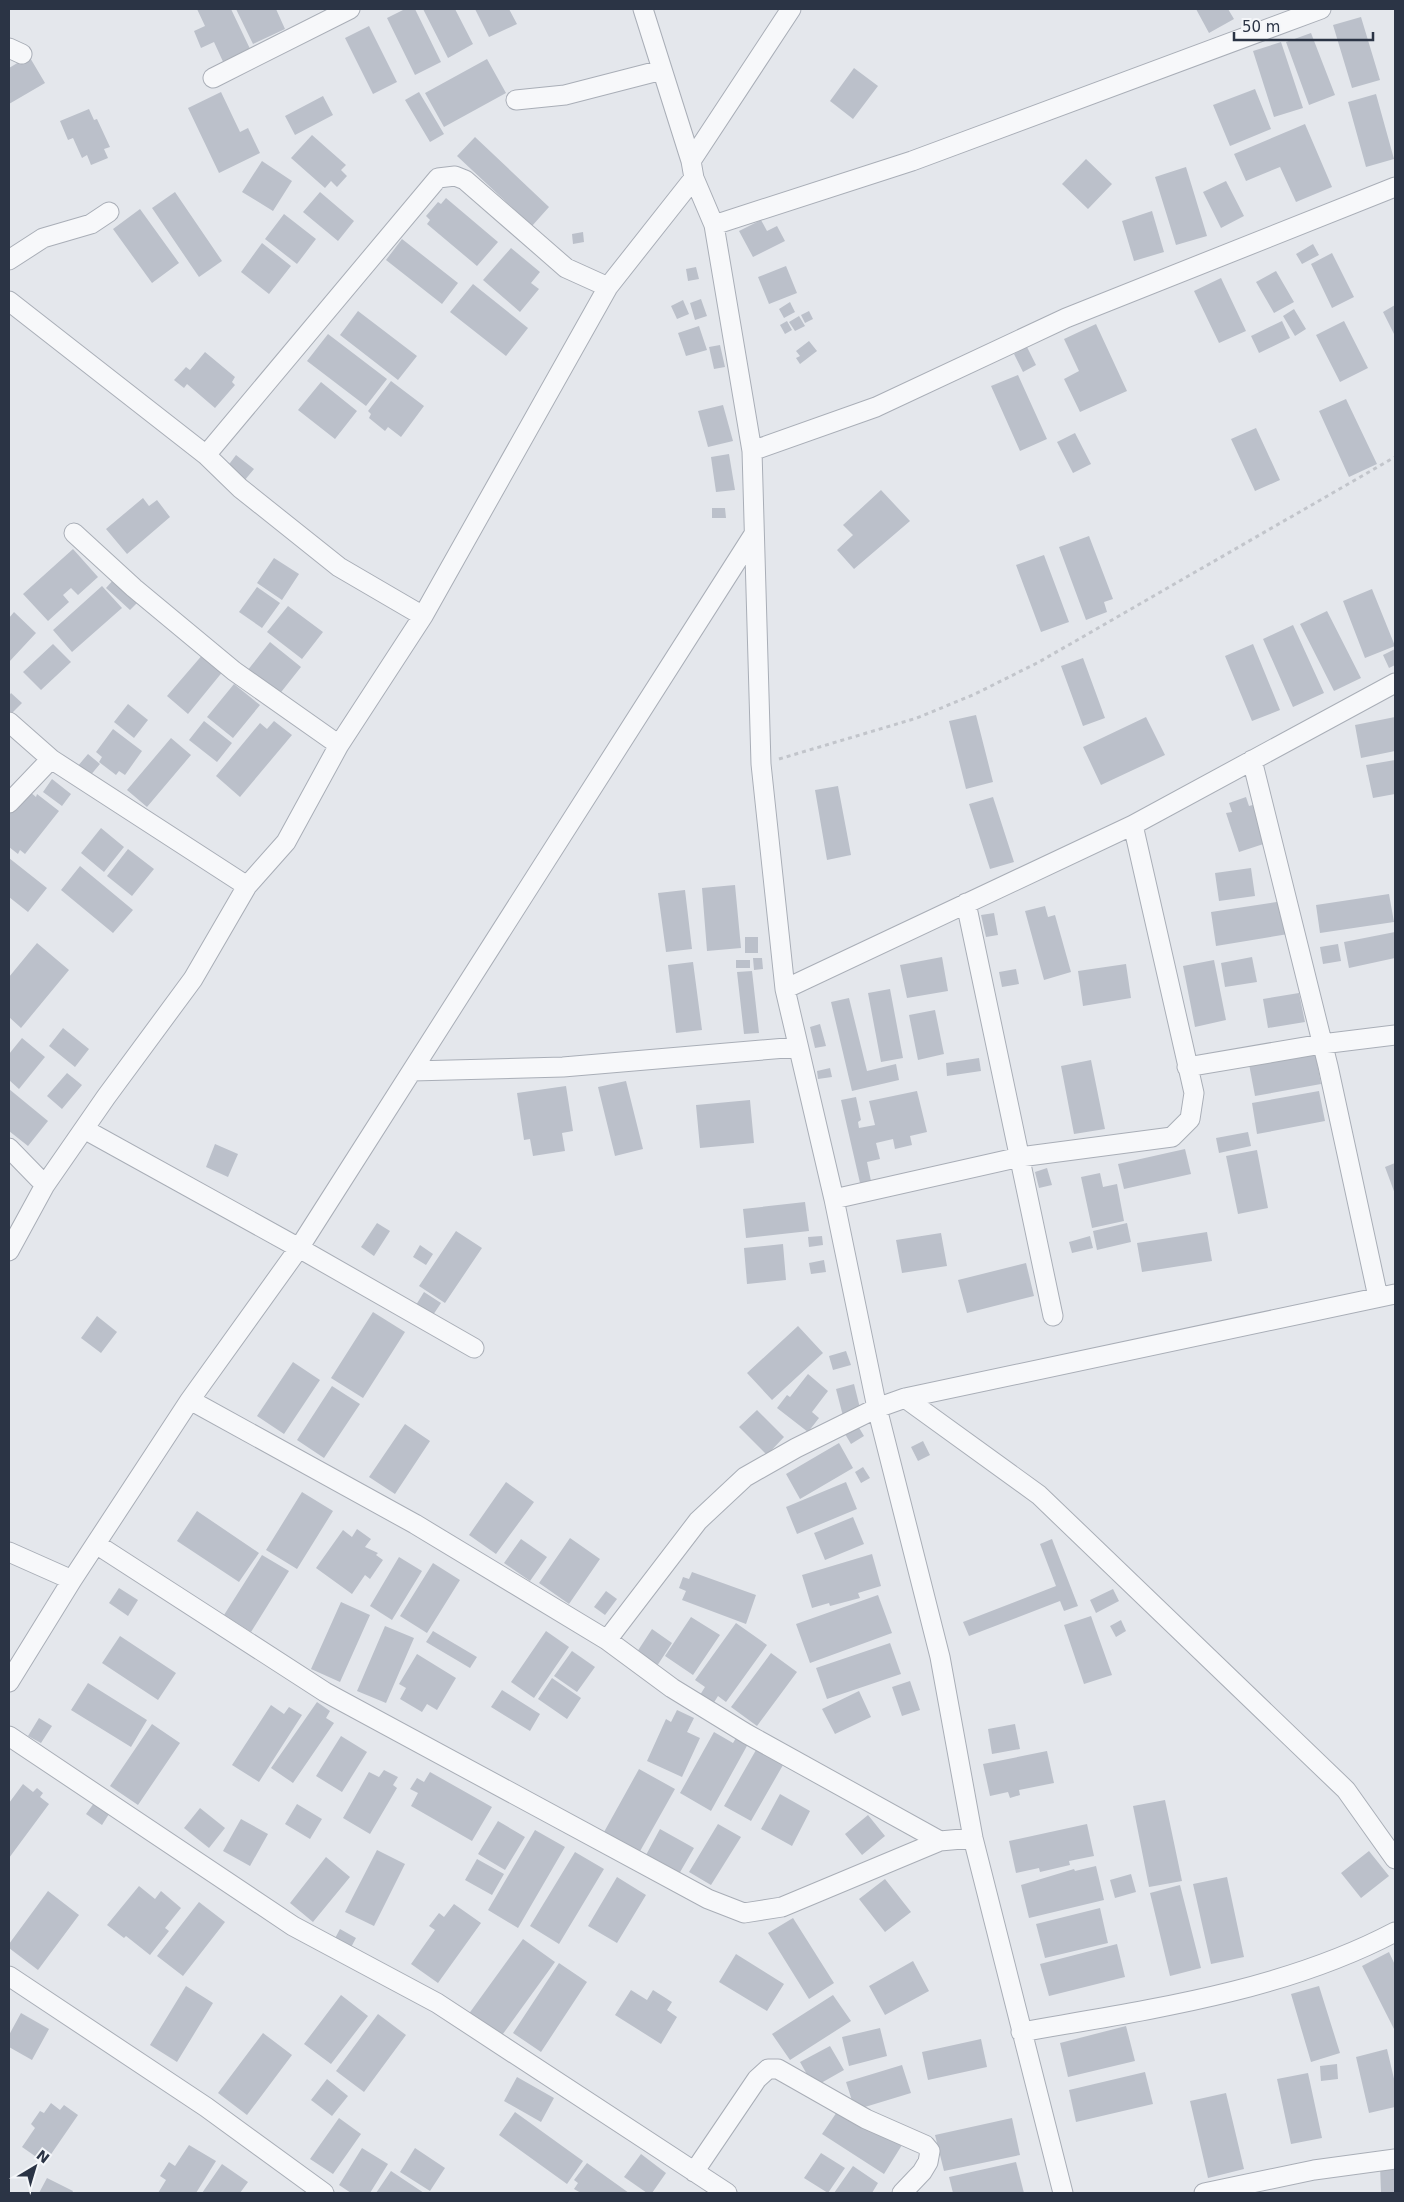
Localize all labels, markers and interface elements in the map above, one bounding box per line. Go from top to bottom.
scale bar [1234,10,1373,42]
text: 50 m [1242,18,1280,36]
north arrow [10,2142,60,2192]
text: N [33,2147,53,2167]

